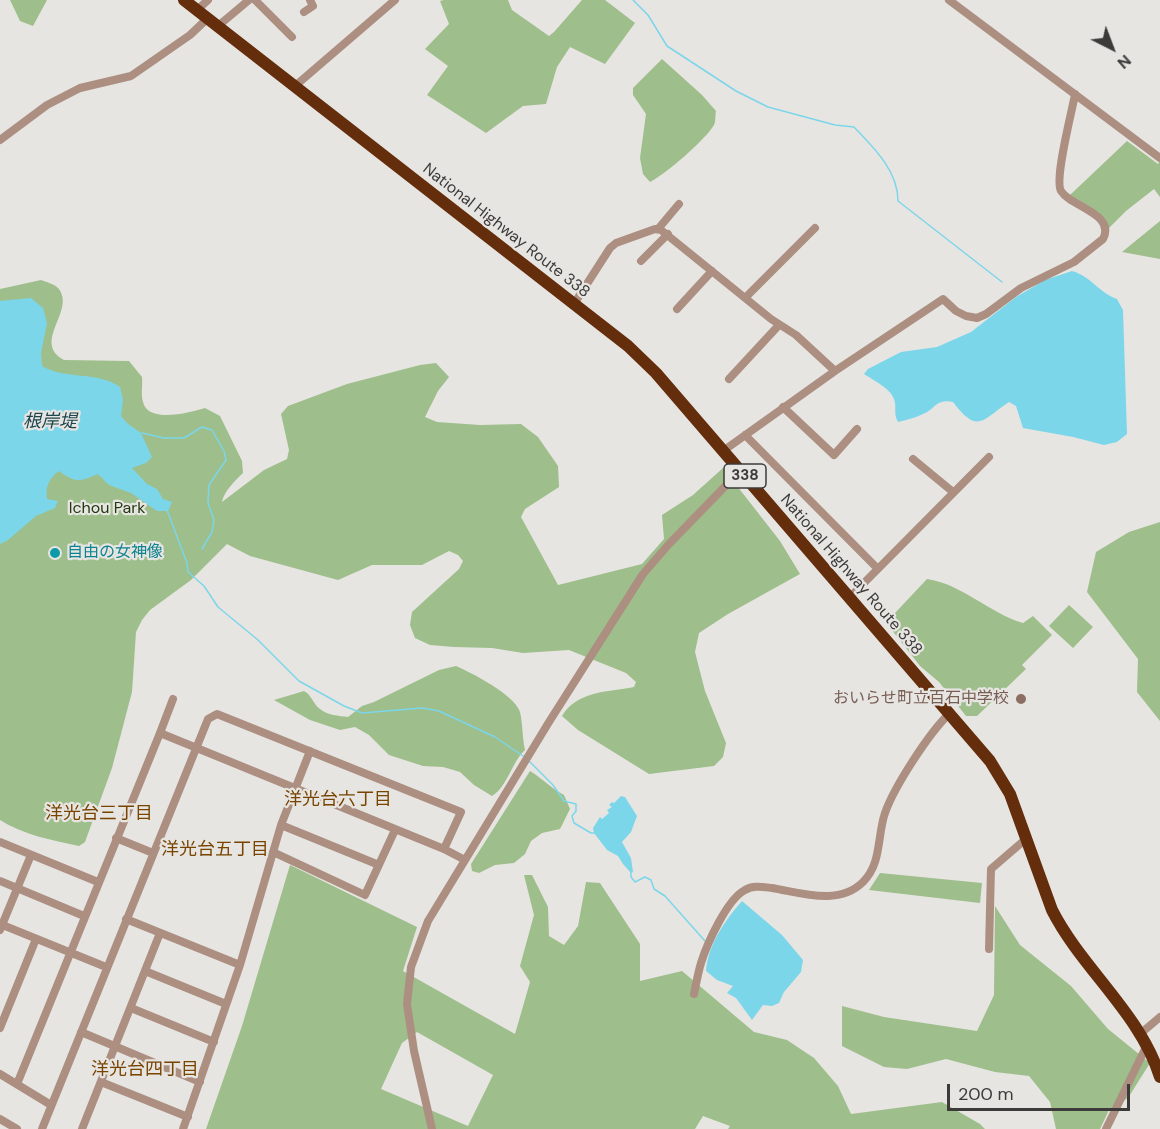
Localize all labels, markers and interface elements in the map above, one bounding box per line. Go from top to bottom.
north arrow [1082,18,1142,78]
text: N [1113,50,1136,73]
street label: National Highway Route 338 [419,160,593,302]
water label: 根岸堤 [23,411,77,433]
road number: 338 [724,464,766,488]
street label: National Highway Route 338 [776,491,926,659]
park label: Ichou Park [69,499,145,519]
place label: 自由の女神像 [67,543,163,563]
marker: 自由の女神像 [48,546,62,560]
place label: おいらせ町立百石中学校 [833,689,1009,709]
marker: おいらせ町立百石中学校 [1014,692,1028,706]
district label: 洋光台六丁目 [284,789,392,811]
district label: 洋光台三丁目 [45,803,153,825]
district label: 洋光台五丁目 [161,839,269,861]
district label: 洋光台四丁目 [91,1059,199,1081]
scale bar [950,1072,1133,1110]
text: 200 m [958,1082,1014,1106]

